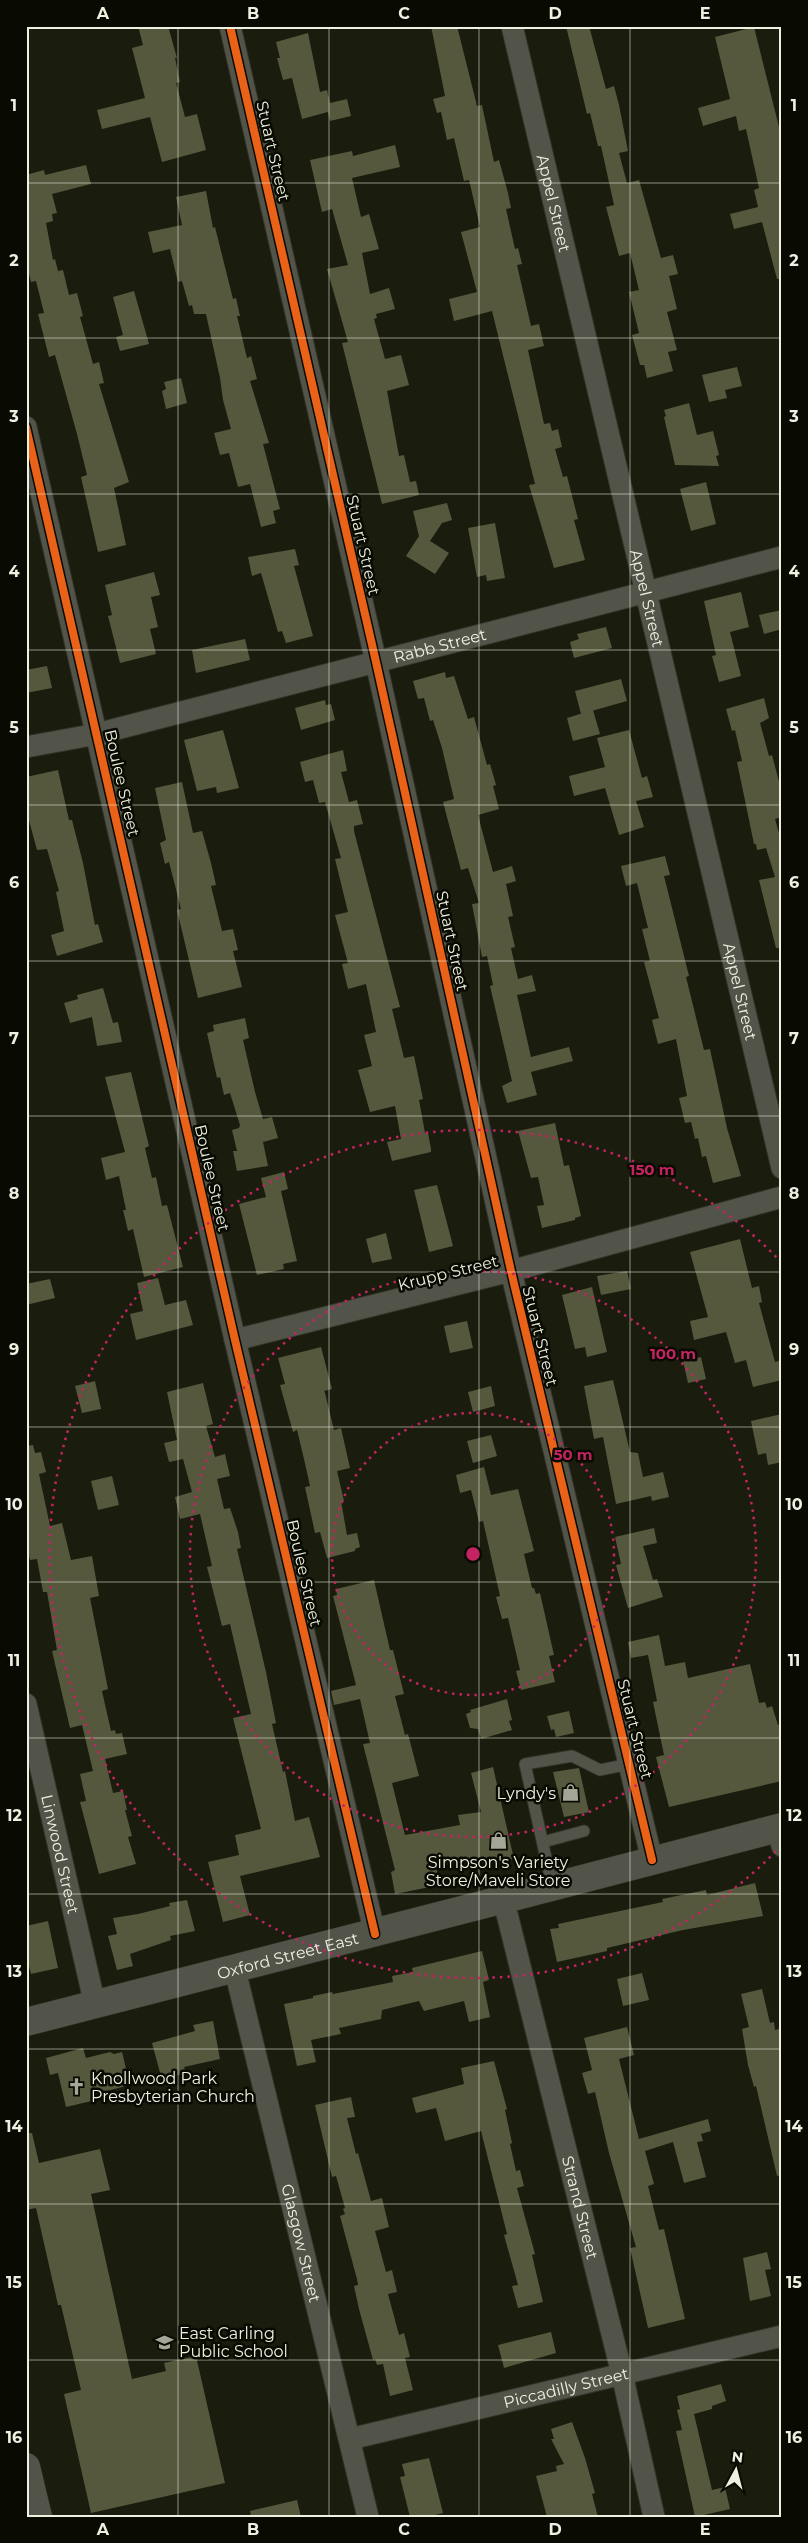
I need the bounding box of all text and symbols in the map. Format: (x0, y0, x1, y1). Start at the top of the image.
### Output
text: A (96, 4, 110, 23)
text: B (247, 4, 259, 23)
text: C (398, 4, 410, 23)
text: D (548, 4, 562, 23)
text: E (700, 4, 710, 23)
text: 1 (11, 96, 17, 115)
text: 1 (791, 96, 797, 115)
street label: Stuart Street (252, 99, 294, 203)
street label: Appel Street (533, 152, 575, 254)
text: 2 (9, 251, 19, 270)
text: 2 (789, 251, 799, 270)
text: 3 (8, 407, 19, 426)
text: 3 (788, 407, 799, 426)
street label: Stuart Street (342, 493, 384, 597)
street label: Appel Street (627, 547, 668, 649)
text: 4 (8, 562, 20, 581)
text: 4 (788, 562, 800, 581)
street label: Rabb Street (391, 624, 489, 667)
text: 5 (9, 718, 19, 737)
text: 5 (789, 718, 799, 737)
street label: Boulee Street (100, 728, 144, 839)
text: 6 (9, 873, 19, 892)
text: 6 (789, 873, 799, 892)
street label: Stuart Street (432, 889, 472, 993)
street label: Appel Street (720, 941, 761, 1043)
text: 7 (9, 1029, 19, 1048)
text: 7 (789, 1029, 799, 1048)
street label: Boulee Street (190, 1123, 234, 1234)
text: 150 m (630, 1160, 674, 1179)
text: 8 (9, 1184, 19, 1203)
text: 8 (789, 1184, 799, 1203)
street label: Krupp Street (396, 1251, 501, 1295)
street label: Stuart Street (518, 1284, 562, 1388)
text: 9 (9, 1340, 19, 1359)
text: 9 (789, 1340, 799, 1359)
text: 100 m (650, 1344, 696, 1363)
text: 50 m (553, 1445, 593, 1464)
text: 10 (5, 1495, 23, 1514)
text: 10 (785, 1495, 803, 1514)
street label: Boulee Street (282, 1518, 326, 1629)
centre of rings (464, 1545, 482, 1563)
text: 11 (8, 1651, 20, 1670)
text: 11 (788, 1651, 800, 1670)
street label: Stuart Street (613, 1677, 657, 1781)
shop icon: Lyndy's (560, 1783, 580, 1803)
place label: Lyndy's (497, 1784, 556, 1803)
street label: Linwood Street (38, 1793, 83, 1916)
text: 12 (6, 1806, 22, 1825)
text: 12 (786, 1806, 802, 1825)
shop icon: Simpson's Variety Store/Maveli Store (488, 1830, 508, 1850)
place label: Simpson's Variety Store/Maveli Store (426, 1853, 570, 1890)
street label: Oxford Street East (215, 1928, 361, 1983)
text: 13 (6, 1962, 22, 1981)
text: 13 (786, 1962, 802, 1981)
place label: Knollwood Park Presbyterian Church (91, 2069, 255, 2106)
church icon: Knollwood Park Presbyterian Church (67, 2077, 87, 2097)
text: 14 (5, 2117, 23, 2136)
text: 14 (785, 2117, 803, 2136)
street label: Strand Street (558, 2154, 603, 2262)
street label: Glasgow Street (278, 2182, 325, 2305)
text: 15 (6, 2273, 22, 2292)
text: 15 (786, 2273, 802, 2292)
place label: East Carling Public School (179, 2324, 288, 2361)
school or university icon: East Carling Public School (155, 2332, 175, 2352)
street label: Piccadilly Street (501, 2363, 631, 2412)
text: 16 (6, 2428, 22, 2447)
text: 16 (786, 2428, 802, 2447)
north arrow (710, 2446, 760, 2496)
text: N (731, 2447, 744, 2467)
text: A (96, 2520, 110, 2539)
text: B (247, 2520, 259, 2539)
text: C (398, 2520, 410, 2539)
text: D (548, 2520, 562, 2539)
text: E (700, 2520, 710, 2539)

